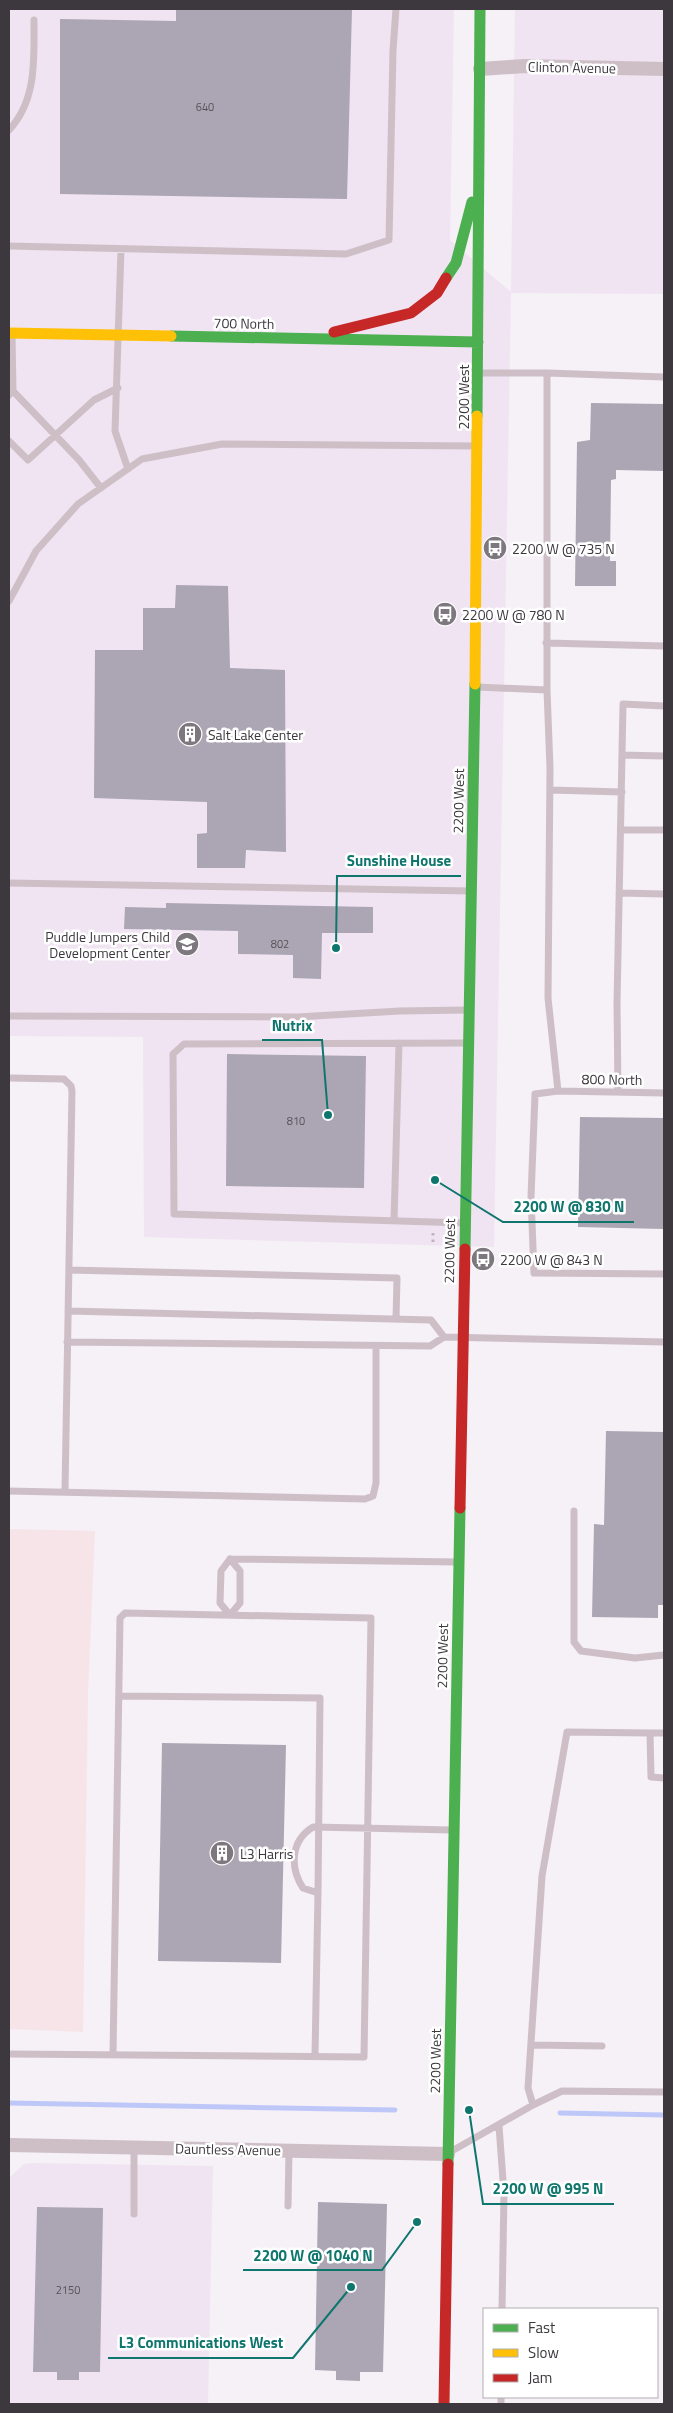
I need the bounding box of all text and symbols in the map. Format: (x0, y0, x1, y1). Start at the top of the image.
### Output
street label: Clinton Avenue (528, 56, 616, 78)
house number: 640 (196, 99, 214, 115)
street label: 700 North (213, 312, 275, 334)
street label: 2200 West (453, 364, 474, 430)
bus stop icon: 2200 W @ 735 N (482, 535, 508, 561)
place label: 2200 W @ 735 N (512, 538, 615, 559)
bus stop icon: 2200 W @ 780 N (432, 601, 458, 627)
place label: 2200 W @ 780 N (462, 604, 565, 625)
building icon: Salt Lake Center (177, 721, 203, 747)
place label: Salt Lake Center (208, 724, 303, 745)
street label: 2200 West (447, 768, 469, 834)
callout: Sunshine House (337, 846, 461, 876)
text: Sunshine House (347, 849, 452, 872)
place label: Puddle Jumpers Child Development Center (45, 926, 170, 963)
school or university icon: Puddle Jumpers Child Development Center (174, 931, 200, 957)
house number: 802 (271, 936, 289, 952)
callout: Nutrix (262, 1010, 322, 1040)
text: Nutrix (272, 1014, 312, 1037)
street label: 800 North (581, 1068, 643, 1090)
house number: 810 (287, 1113, 305, 1129)
callout: 2200 W @ 830 N (503, 1192, 634, 1222)
text: 2200 W @ 830 N (514, 1195, 624, 1218)
street label: 2200 West (438, 1218, 460, 1284)
bus stop icon: 2200 W @ 843 N (470, 1246, 496, 1272)
place label: 2200 W @ 843 N (500, 1249, 603, 1270)
street label: 2200 West (431, 1623, 453, 1689)
building icon: L3 Harris (209, 1840, 235, 1866)
place label: L3 Harris (240, 1843, 293, 1864)
street label: 2200 West (424, 2028, 446, 2094)
street label: Dauntless Avenue (175, 2138, 281, 2160)
callout: 2200 W @ 995 N (483, 2174, 614, 2204)
text: 2200 W @ 995 N (493, 2177, 603, 2200)
callout: 2200 W @ 1040 N (243, 2240, 382, 2270)
text: 2200 W @ 1040 N (253, 2244, 373, 2267)
house number: 2150 (56, 2282, 80, 2298)
legend (483, 2308, 658, 2398)
text: Fast (528, 2316, 556, 2339)
callout: L3 Communications West (108, 2328, 293, 2358)
text: L3 Communications West (119, 2331, 284, 2354)
text: Slow (528, 2341, 559, 2364)
text: Jam (528, 2366, 552, 2389)

